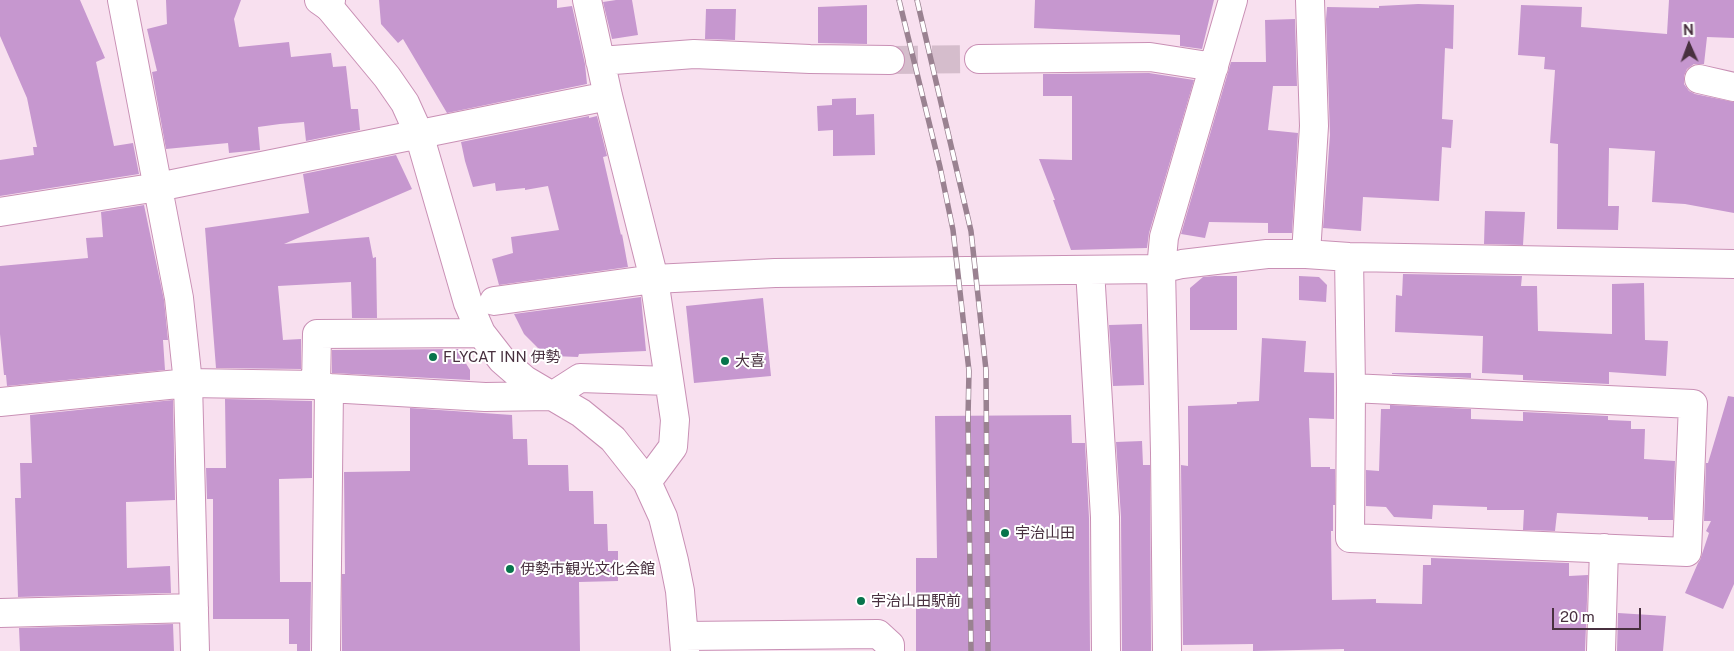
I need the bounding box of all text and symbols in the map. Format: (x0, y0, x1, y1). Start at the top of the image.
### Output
north arrow (1664, 20, 1714, 70)
text: N (1683, 22, 1694, 38)
place label: FLYCAT INN 伊勢 (443, 348, 560, 366)
marker: FLYCAT INN 伊勢 (427, 351, 439, 363)
place label: 大喜 (735, 352, 765, 370)
marker: 大喜 (719, 355, 731, 367)
place label: 宇治山田 (1015, 524, 1075, 542)
marker: 宇治山田 (999, 527, 1011, 539)
place label: 伊勢市観光文化会館 (520, 560, 655, 578)
marker: 伊勢市観光文化会館 (504, 563, 516, 575)
place label: 宇治山田駅前 (871, 592, 961, 610)
marker: 宇治山田駅前 (855, 595, 867, 607)
scale bar (1554, 598, 1643, 630)
text: 20 m (1560, 608, 1595, 625)

